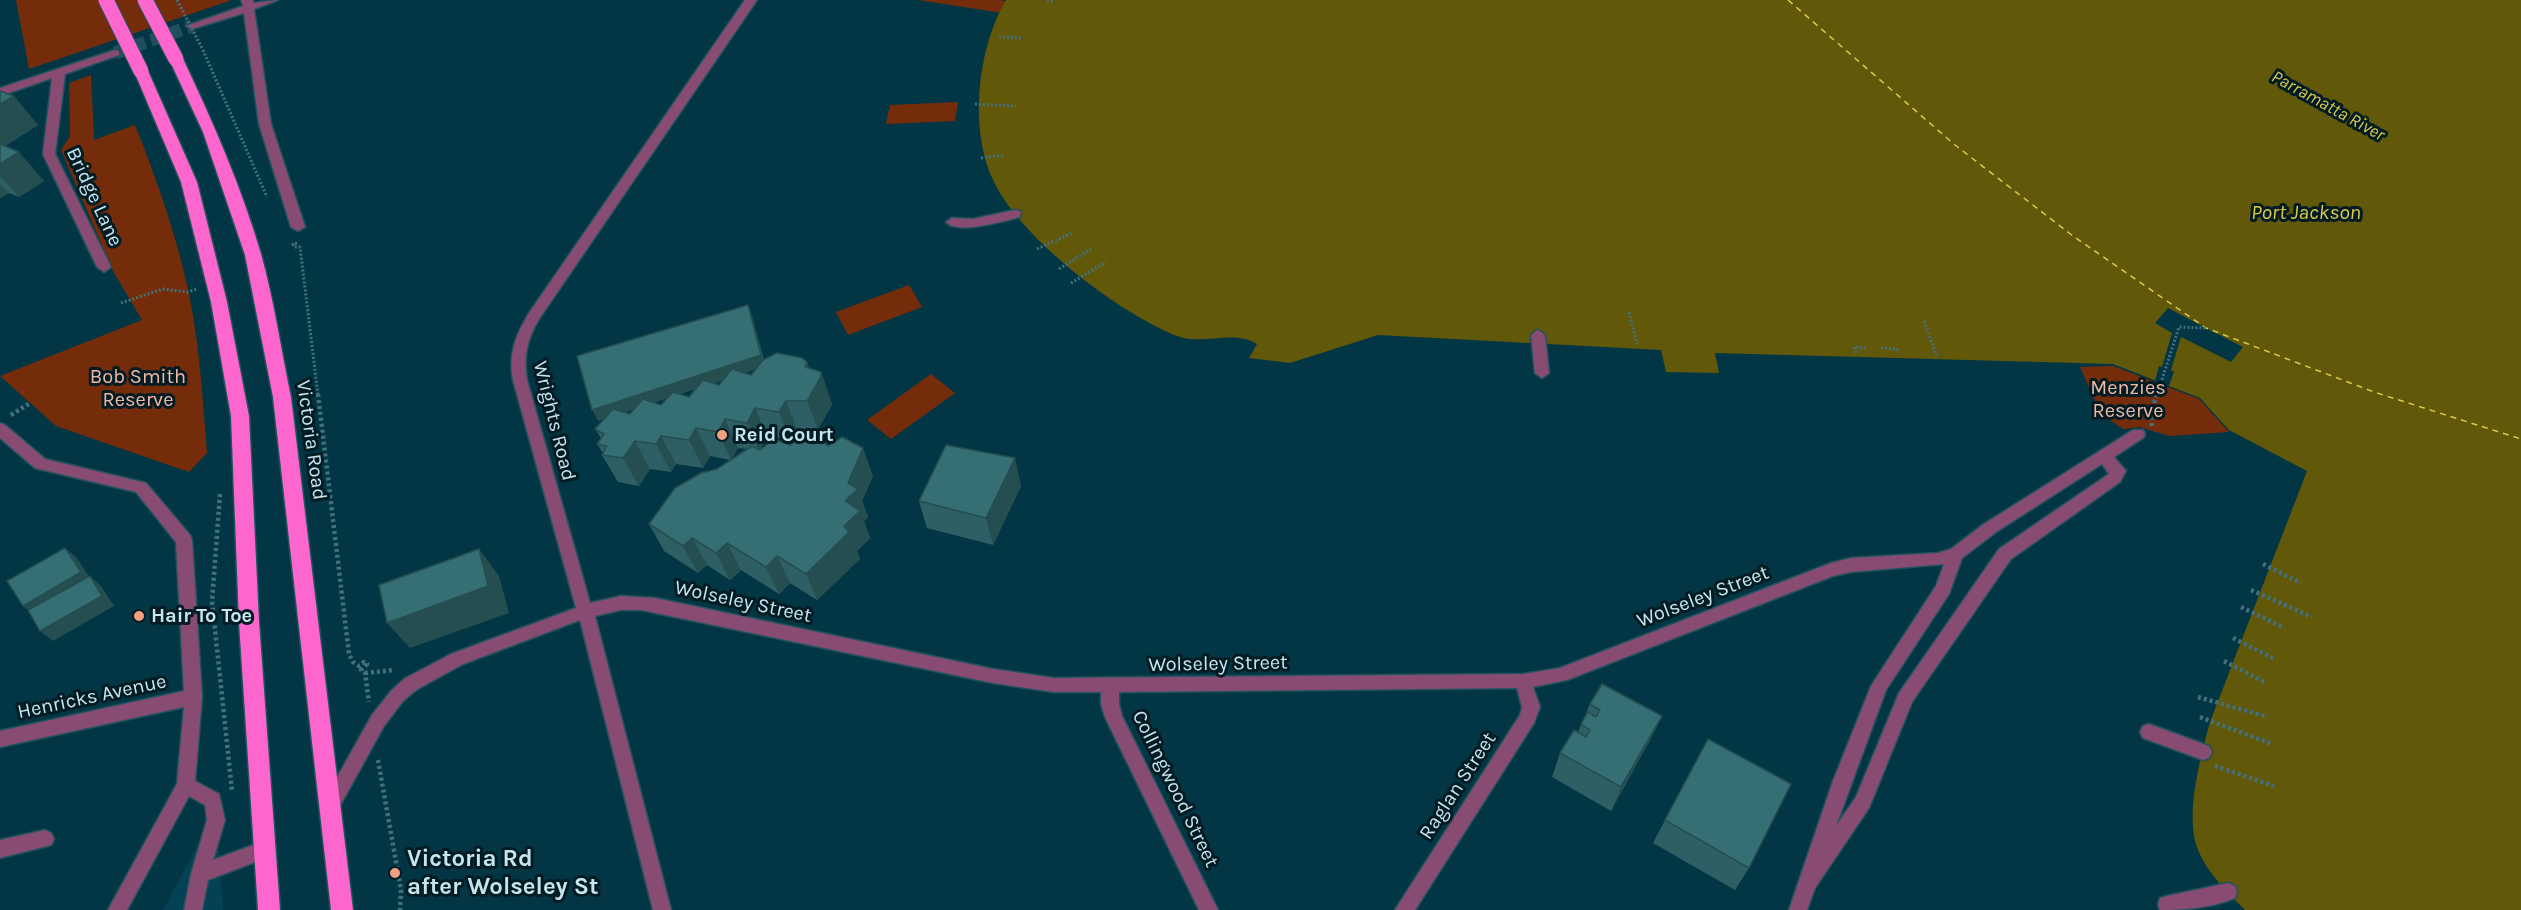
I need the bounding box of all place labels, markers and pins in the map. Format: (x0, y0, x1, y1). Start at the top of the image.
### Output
place label: Reid Court (734, 423, 834, 447)
marker: Reid Court (715, 428, 729, 442)
place label: Hair To Toe (151, 604, 252, 628)
marker: Hair To Toe (132, 609, 146, 623)
place label: Victoria Rd after Wolseley St (407, 845, 599, 901)
marker: Victoria Rd after Wolseley St (388, 866, 402, 880)

